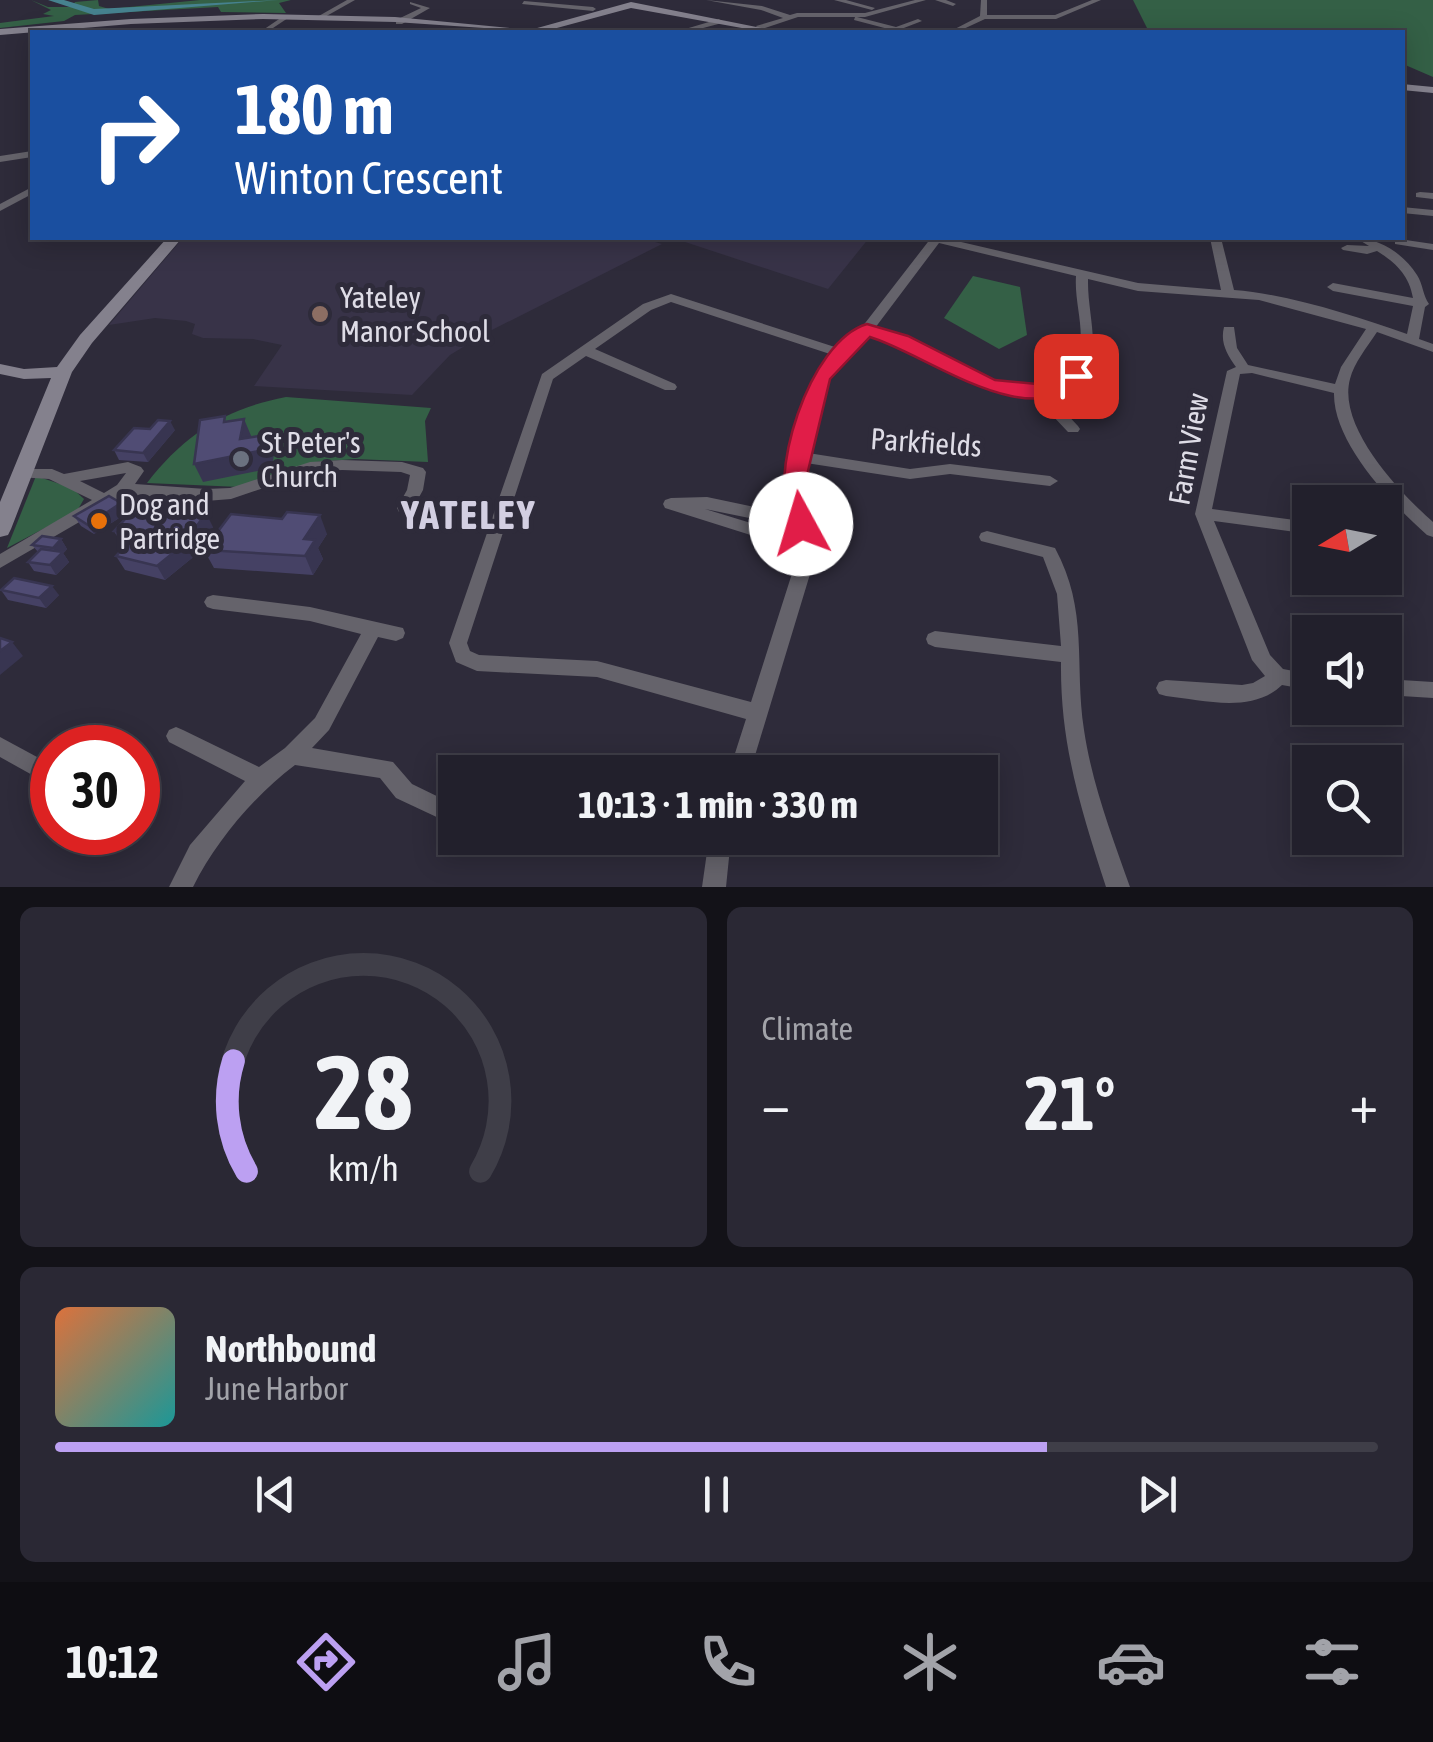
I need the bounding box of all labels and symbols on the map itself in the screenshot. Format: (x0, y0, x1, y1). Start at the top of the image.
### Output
place label: Yateley Manor School (340, 280, 490, 348)
marker: Yateley Manor School (309, 303, 331, 325)
pin (1034, 334, 1119, 419)
street label: Farm View (1161, 390, 1215, 508)
street label: Parkfields (869, 421, 983, 463)
place label: St Peter's Church (261, 425, 361, 493)
marker: St Peter's Church (230, 448, 252, 470)
position arrow (749, 472, 853, 576)
north arrow (1292, 485, 1402, 595)
place label: Dog and Partridge (119, 487, 220, 555)
district label: YATELEY (400, 492, 537, 537)
marker: Dog and Partridge (88, 510, 110, 532)
speed limit sign: 30 (30, 725, 160, 855)

